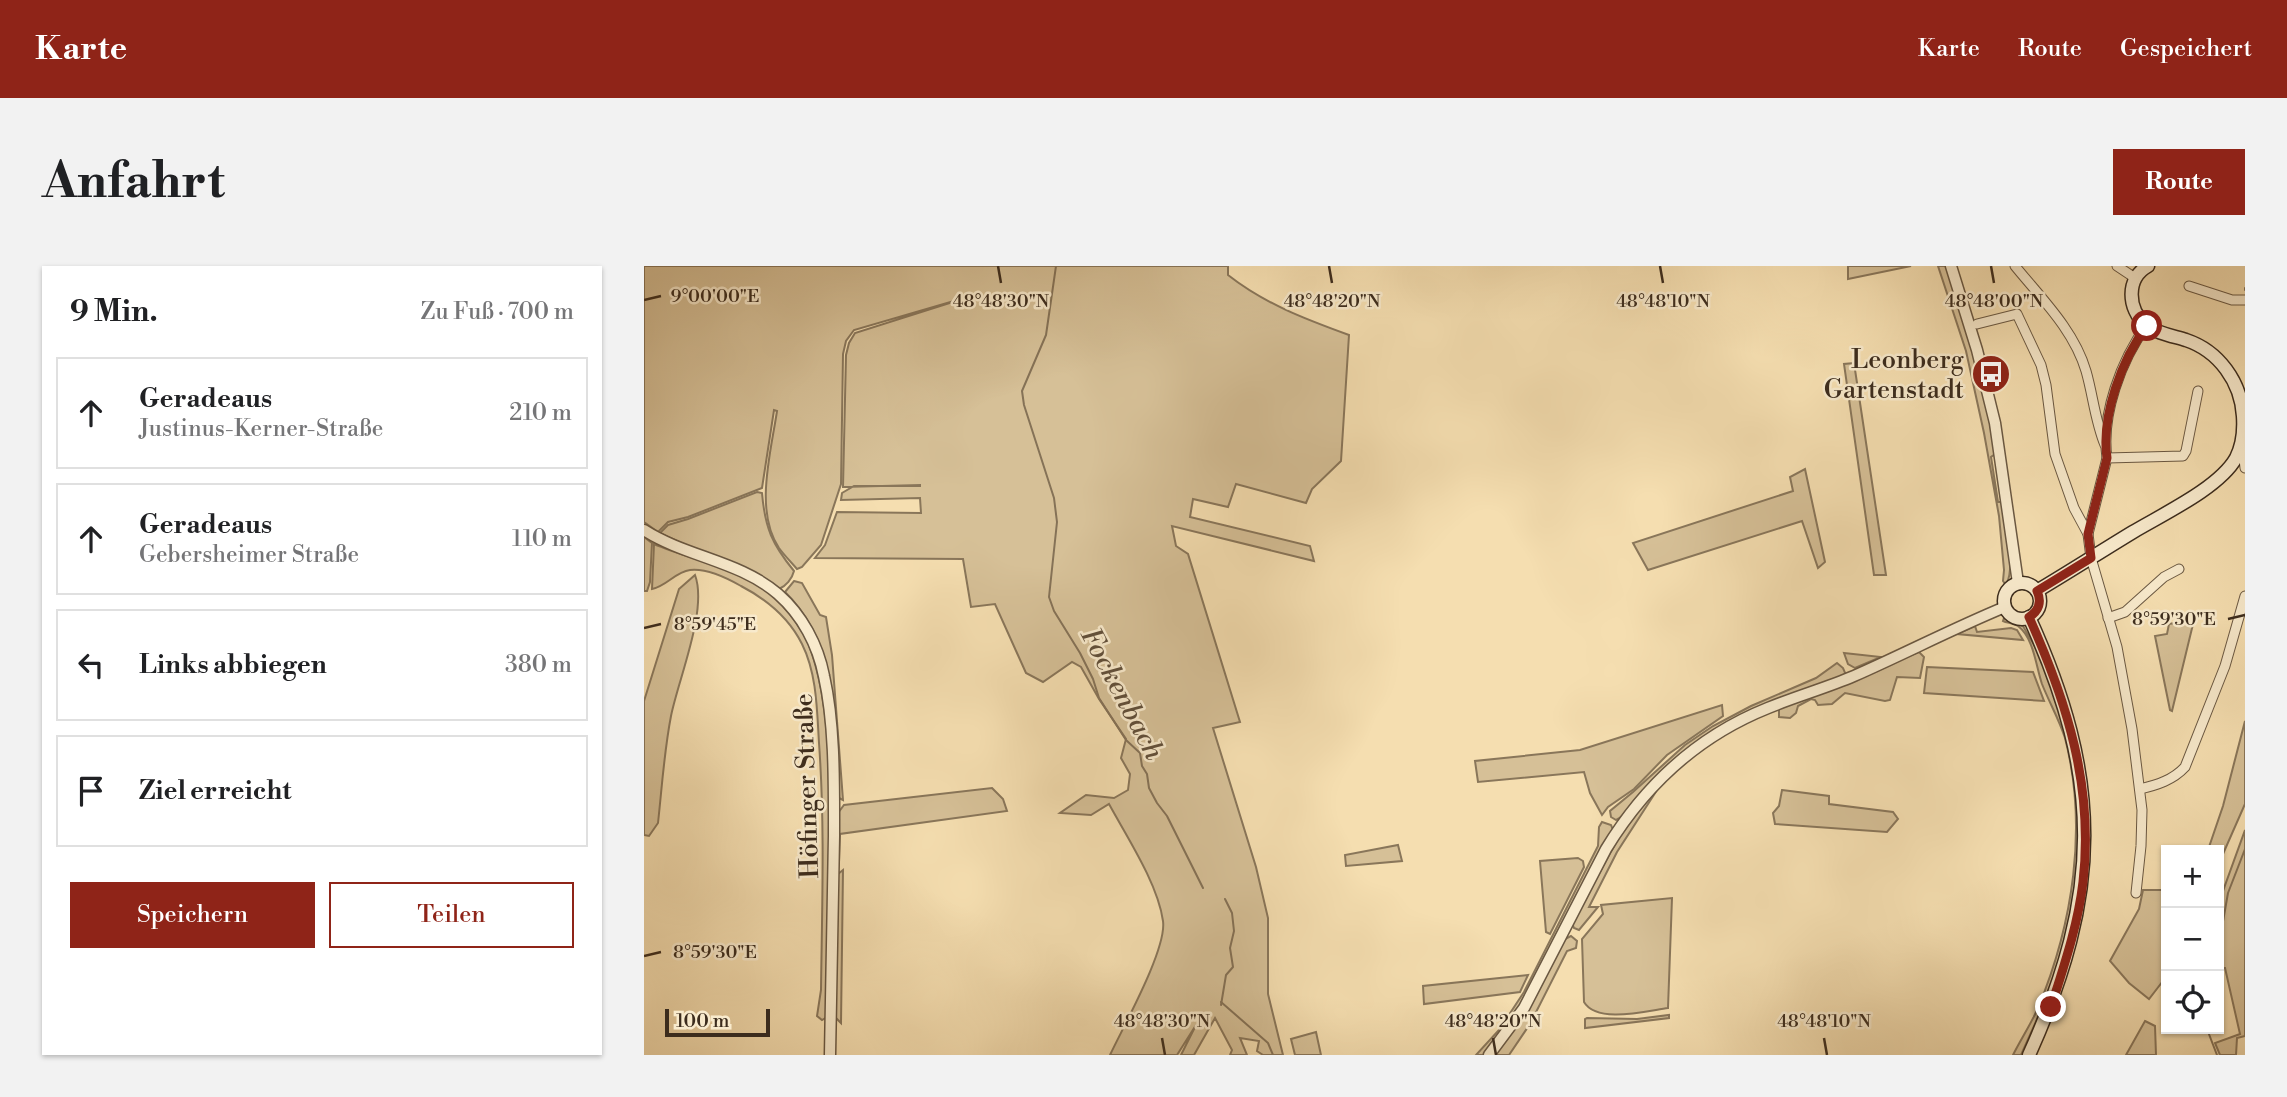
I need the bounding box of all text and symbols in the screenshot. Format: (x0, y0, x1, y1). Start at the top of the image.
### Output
text: Karte (35, 29, 127, 70)
text: Karte (1918, 34, 1980, 64)
text: Route (2018, 34, 2082, 64)
text: Gespeichert (2120, 34, 2252, 64)
button: Route (2113, 149, 2245, 215)
text: Anfahrt (42, 152, 225, 213)
text: 9°00'00"E (671, 285, 759, 308)
text: 48°48'30"N (953, 290, 1050, 313)
text: 48°48'20"N (1284, 290, 1381, 313)
text: 48°48'10"N (1616, 290, 1710, 313)
text: 48°48'00"N (1945, 290, 2044, 313)
text: 9 Min. (70, 293, 158, 331)
text: Zu Fuß · 700 m (420, 298, 574, 326)
route start (2131, 310, 2162, 341)
place label: Leonberg Gartenstadt (1824, 344, 1965, 406)
bus stop icon: Leonberg Gartenstadt (1970, 353, 2012, 395)
text: Geradeaus (139, 383, 272, 415)
icon: ahead (72, 394, 110, 432)
text: 210 m (509, 399, 572, 427)
text: Justinus-Kerner-Straße (139, 415, 383, 443)
text: Geradeaus (139, 509, 272, 541)
icon: ahead (72, 520, 110, 558)
text: 110 m (512, 525, 572, 553)
text: Gebersheimer Straße (139, 541, 359, 569)
text: 8°59'30"E (2132, 608, 2216, 631)
text: 8°59'45"E (674, 613, 756, 636)
water label: Fockenbach (1072, 621, 1171, 766)
icon: left (72, 646, 110, 684)
text: Links abbiegen (139, 649, 327, 681)
text: 380 m (505, 651, 572, 679)
street label: Höfinger Straße (788, 693, 826, 879)
icon: arrive (72, 772, 110, 810)
text: Ziel erreicht (139, 775, 291, 807)
map controls (2161, 845, 2224, 1034)
button: + (2161, 845, 2224, 908)
button: Speichern (70, 882, 315, 948)
button: Teilen (329, 882, 574, 948)
button: − (2161, 908, 2224, 971)
text: 8°59'30"E (673, 941, 757, 964)
button: locate (2161, 971, 2224, 1034)
route end (2035, 991, 2066, 1022)
scale bar (665, 1006, 770, 1038)
text: 100 m (676, 1009, 729, 1033)
text: 48°48'30"N (1114, 1010, 1211, 1033)
text: 48°48'20"N (1445, 1010, 1542, 1033)
text: 48°48'10"N (1777, 1010, 1871, 1033)

